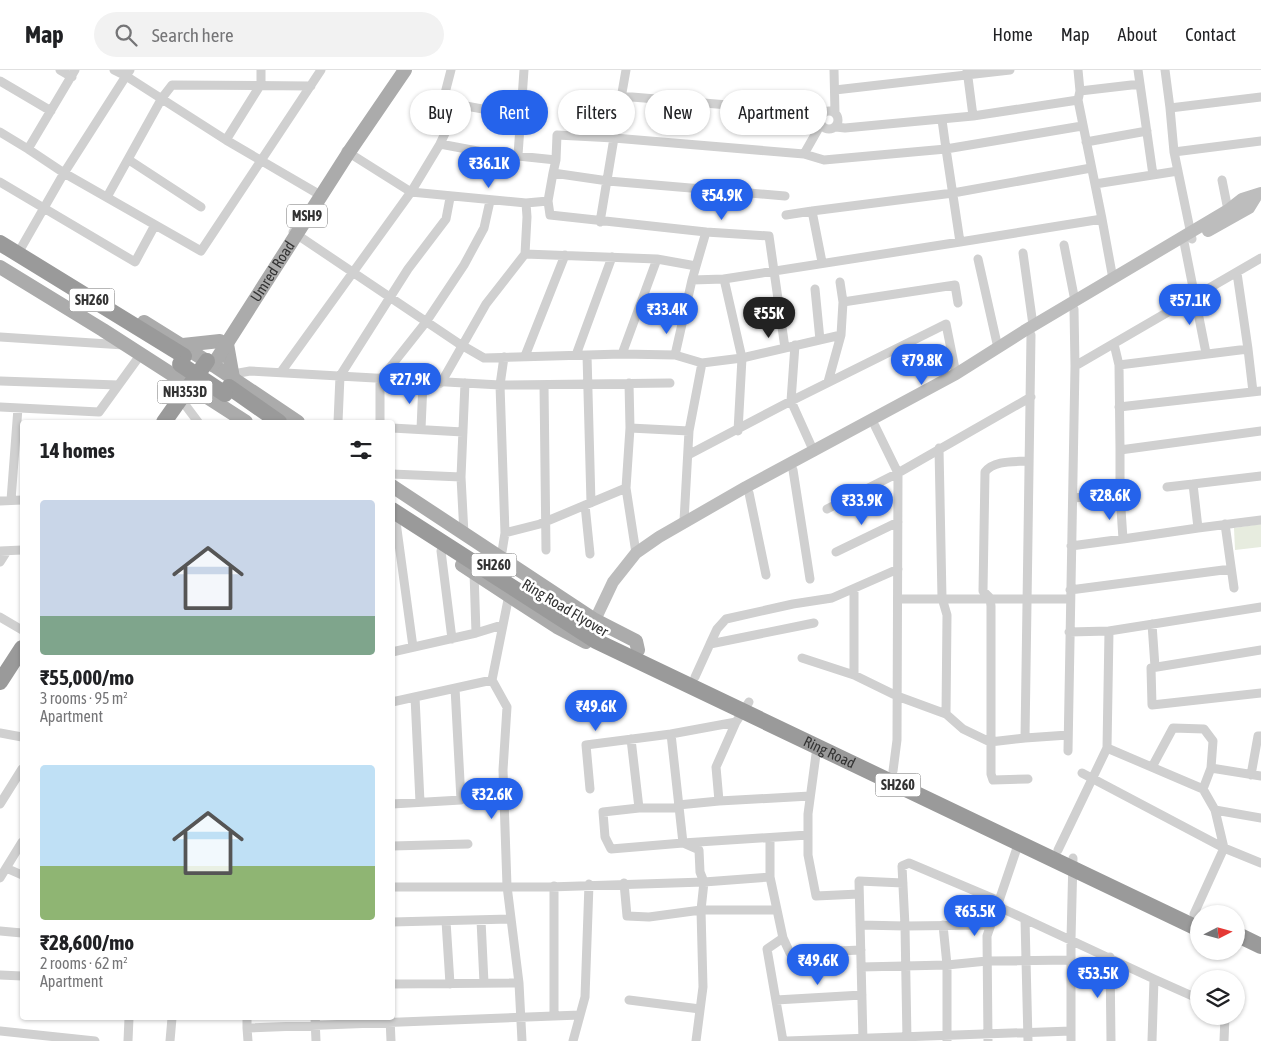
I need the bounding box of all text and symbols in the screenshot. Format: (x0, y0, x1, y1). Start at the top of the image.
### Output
search box (94, 12, 444, 57)
text: Map (25, 21, 64, 48)
icon: search (112, 21, 140, 49)
text: Search here (152, 24, 234, 46)
text: Home (993, 24, 1033, 45)
text: Map (1061, 24, 1090, 45)
text: About (1118, 24, 1157, 45)
text: Contact (1185, 24, 1236, 45)
chip: Buy (410, 90, 471, 135)
chip: Rent (481, 90, 548, 135)
chip: Filters (558, 90, 635, 135)
chip: New (645, 90, 710, 135)
chip: Apartment (720, 90, 827, 135)
pin: ₹36.1K (448, 146, 530, 189)
text: ₹36.1K (469, 154, 509, 172)
pin: ₹54.9K (681, 178, 763, 221)
text: ₹54.9K (702, 186, 742, 204)
road number: MSH9 (287, 204, 327, 228)
street label: Umred Road (247, 238, 298, 305)
pin: ₹57.1K (1149, 284, 1231, 326)
road number: SH260 (70, 288, 114, 312)
text: ₹57.1K (1170, 291, 1210, 309)
pin: ₹33.4K (626, 292, 708, 335)
pin: ₹55K (739, 296, 799, 339)
text: ₹33.4K (647, 300, 687, 318)
text: ₹55K (754, 304, 784, 322)
pin: ₹79.8K (881, 344, 963, 386)
text: ₹79.8K (902, 351, 942, 369)
pin: ₹27.9K (369, 362, 451, 405)
text: ₹27.9K (390, 370, 430, 388)
road number: NH353D (158, 381, 212, 404)
icon: filters (347, 436, 375, 464)
text: 14 homes (40, 438, 115, 462)
pin: ₹28.6K (1069, 478, 1151, 521)
pin: ₹33.9K (821, 484, 903, 526)
text: ₹28.6K (1090, 486, 1130, 504)
text: ₹33.9K (842, 491, 882, 509)
icon: home (163, 533, 253, 623)
road number: SH260 (472, 554, 516, 576)
street label: Ring Road Flyover (519, 575, 612, 640)
text: ₹55,000/mo (40, 665, 134, 689)
text: 3 rooms · 95 m² (40, 689, 128, 707)
pin: ₹49.6K (555, 690, 637, 732)
text: ₹49.6K (576, 697, 616, 715)
text: Apartment (40, 707, 103, 725)
street label: Ring Road (801, 732, 858, 772)
road number: SH260 (876, 774, 920, 796)
pin: ₹32.6K (451, 778, 533, 820)
text: ₹32.6K (472, 785, 512, 803)
icon: home (163, 798, 253, 888)
pin: ₹65.5K (934, 894, 1016, 937)
text: ₹65.5K (955, 902, 995, 920)
north arrow (1190, 905, 1245, 960)
map controls (1190, 905, 1245, 1025)
text: ₹28,600/mo (40, 930, 134, 954)
pin: ₹49.6K (777, 944, 859, 986)
text: ₹49.6K (798, 951, 838, 969)
text: 2 rooms · 62 m² (40, 954, 128, 972)
pin: ₹53.5K (1057, 956, 1139, 999)
text: ₹53.5K (1078, 964, 1118, 982)
button: layers (1190, 970, 1245, 1025)
text: Apartment (40, 972, 103, 990)

